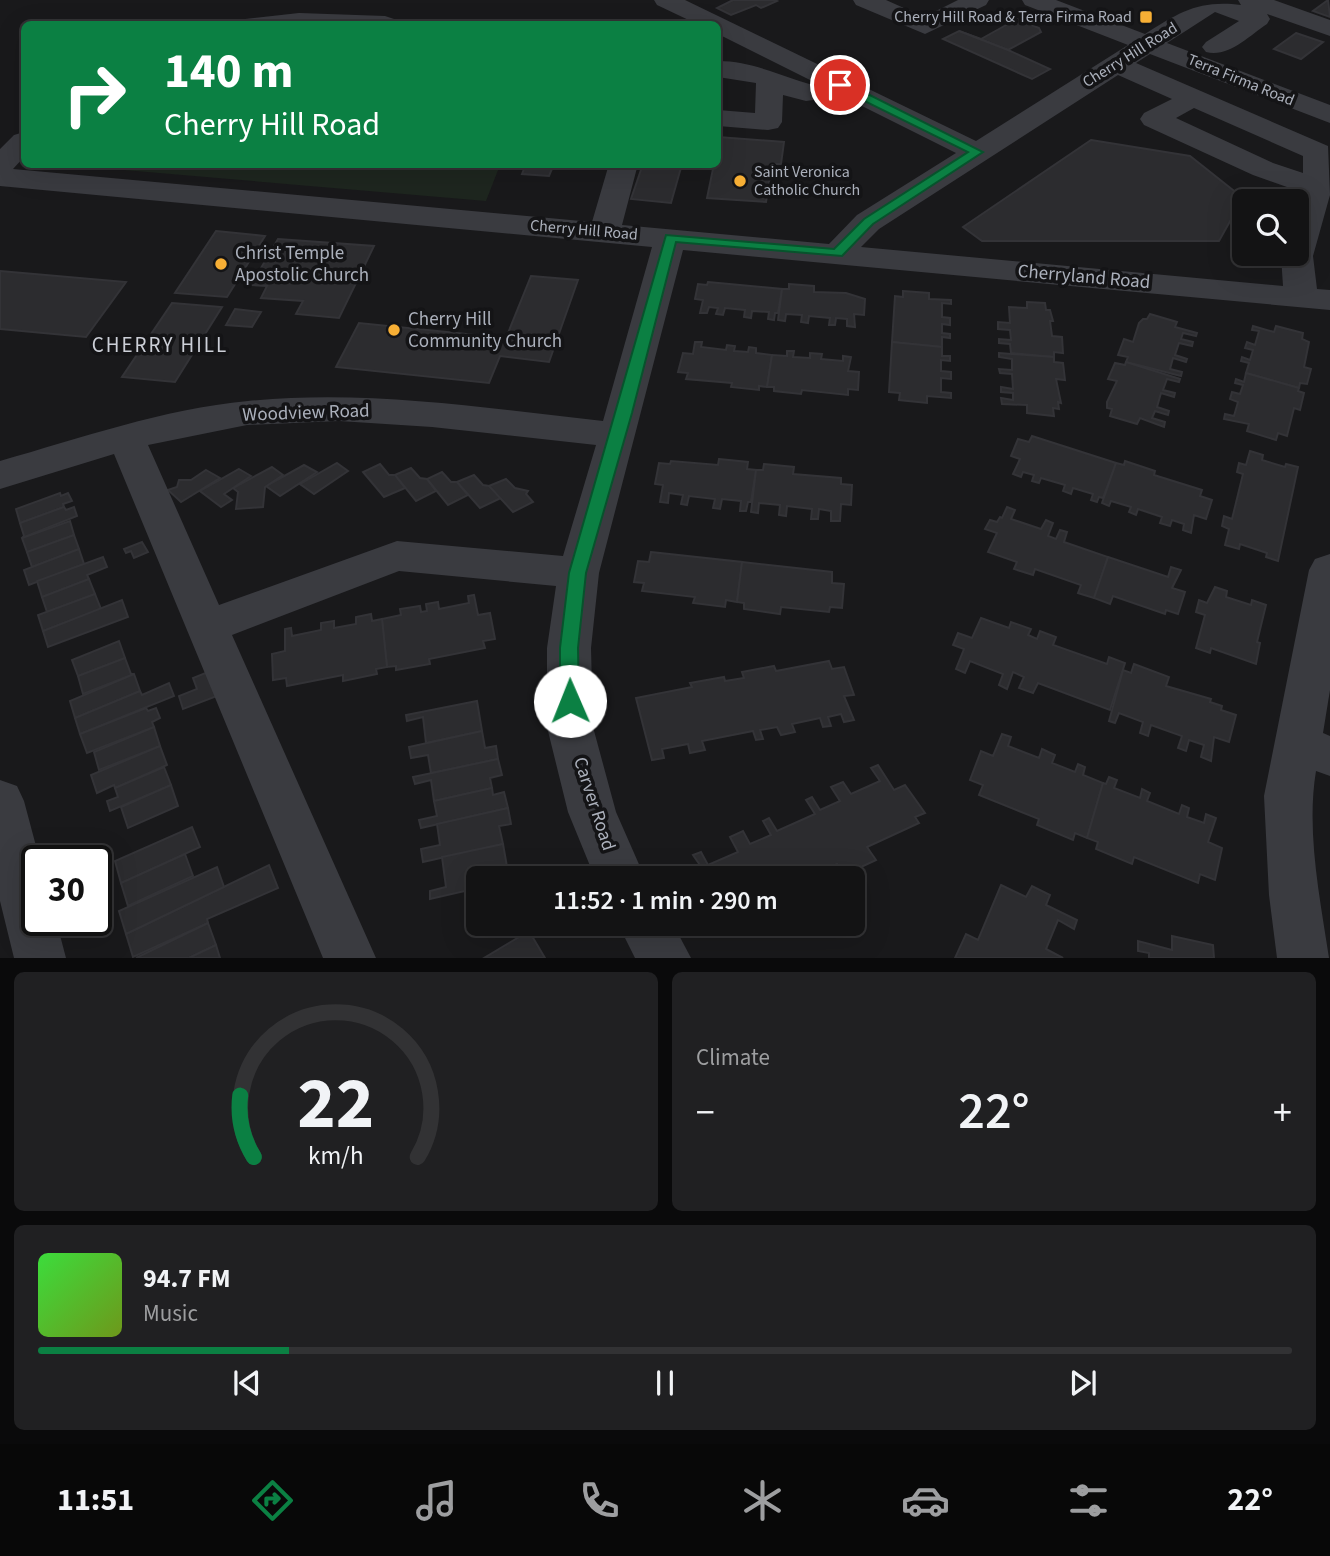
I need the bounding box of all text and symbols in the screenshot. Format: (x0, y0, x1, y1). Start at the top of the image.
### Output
place label: Cherry Hill Road & Terra Firma Road (894, 6, 1132, 28)
marker: Cherry Hill Road & Terra Firma Road (1138, 9, 1154, 25)
street label: Cherry Hill Road (1078, 17, 1182, 93)
text: 140 m (164, 37, 293, 107)
icon: right (49, 49, 140, 140)
street label: Terra Firma Road (1184, 49, 1298, 111)
pin (810, 55, 870, 115)
icon: arrive (821, 66, 859, 104)
text: Cherry Hill Road (164, 102, 380, 148)
place label: Saint Veronica Catholic Church (754, 161, 860, 201)
marker: Saint Veronica Catholic Church (732, 173, 748, 189)
map controls (1232, 189, 1309, 266)
button: search (1232, 189, 1309, 266)
street label: Cherry Hill Road (529, 214, 639, 246)
place label: Christ Temple Apostolic Church (235, 240, 369, 289)
marker: Christ Temple Apostolic Church (213, 256, 229, 272)
street label: Cherryland Road (1017, 258, 1151, 296)
place label: Cherry Hill Community Church (408, 306, 562, 355)
marker: Cherry Hill Community Church (386, 322, 402, 338)
district label: CHERRY HILL (92, 330, 228, 360)
street label: Woodview Road (242, 397, 370, 429)
position arrow (533, 664, 607, 738)
street label: Carver Road (566, 754, 622, 854)
speed limit sign: 30 (21, 845, 112, 936)
text: 11:52 · 1 min · 290 m (553, 882, 778, 919)
text: Climate (696, 1041, 770, 1074)
text: 22 (298, 1053, 374, 1157)
text: 22° (958, 1075, 1030, 1149)
text: − (696, 1086, 715, 1140)
text: + (1273, 1086, 1292, 1140)
text: km/h (308, 1138, 364, 1174)
text: 94.7 FM (143, 1260, 231, 1297)
text: Music (143, 1297, 198, 1330)
icon: previous (228, 1364, 266, 1402)
icon: pause (646, 1364, 684, 1402)
icon: next (1064, 1364, 1102, 1402)
icon: directions (248, 1476, 297, 1525)
icon: music (412, 1476, 461, 1525)
icon: phone (575, 1476, 624, 1525)
icon: climate (738, 1476, 787, 1525)
icon: car (901, 1476, 950, 1525)
icon: filters (1064, 1476, 1113, 1525)
text: 11:51 (57, 1477, 134, 1523)
text: 22° (1227, 1477, 1273, 1523)

